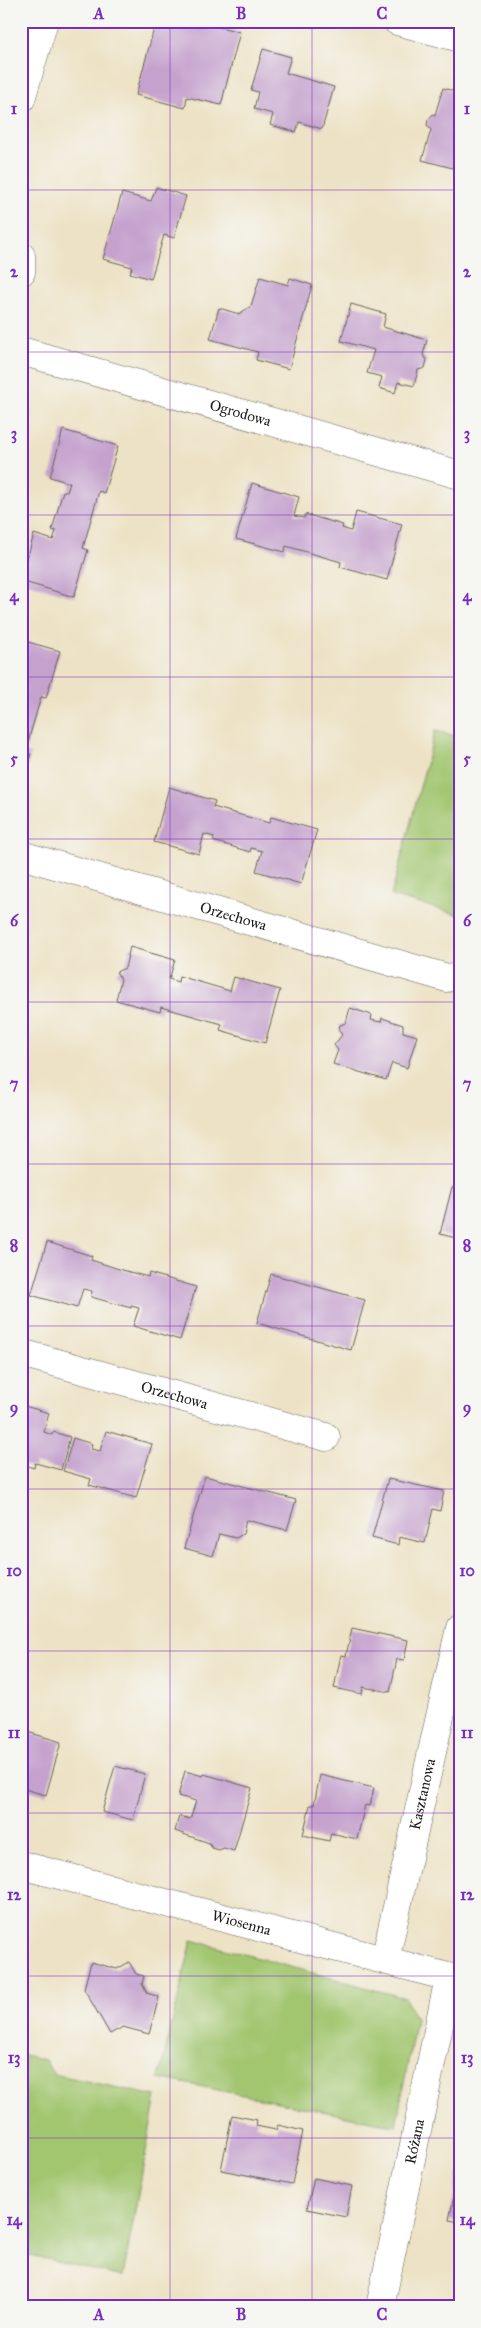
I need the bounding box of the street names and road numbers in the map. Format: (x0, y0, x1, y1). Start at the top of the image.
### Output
street label: Ogrodowa (208, 396, 274, 430)
street label: Orzechowa (198, 898, 269, 935)
street label: Orzechowa (139, 1377, 210, 1413)
street label: Kasztanowa (406, 1756, 439, 1832)
street label: Wiosenna (210, 1906, 274, 1939)
street label: Różana (401, 2117, 428, 2166)

